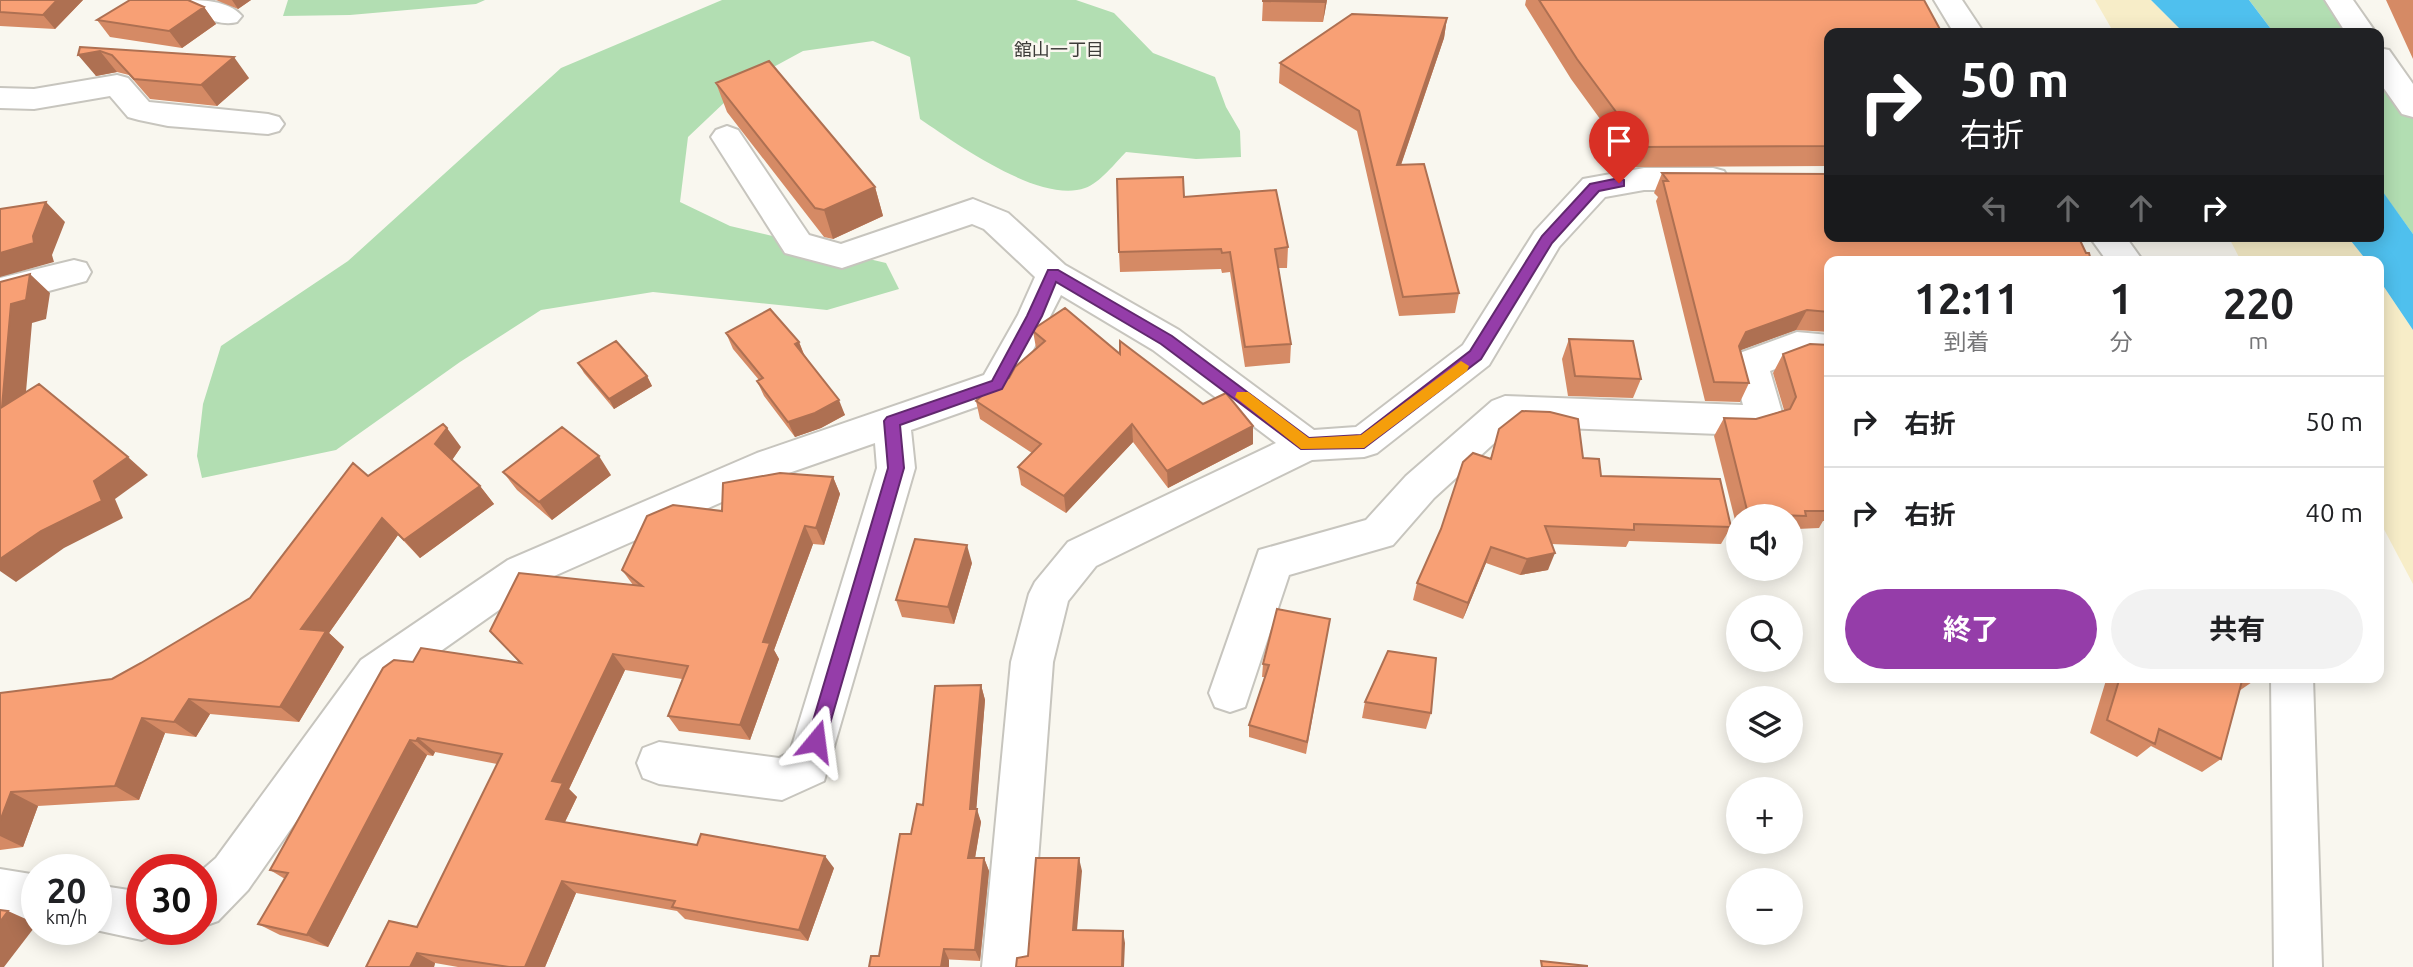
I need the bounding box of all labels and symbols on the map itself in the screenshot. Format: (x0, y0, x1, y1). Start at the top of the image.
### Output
district label: 舘山一丁目 (1014, 39, 1104, 59)
pin (1589, 111, 1649, 183)
position arrow (779, 704, 853, 778)
speed limit sign: 30 (126, 854, 217, 945)

